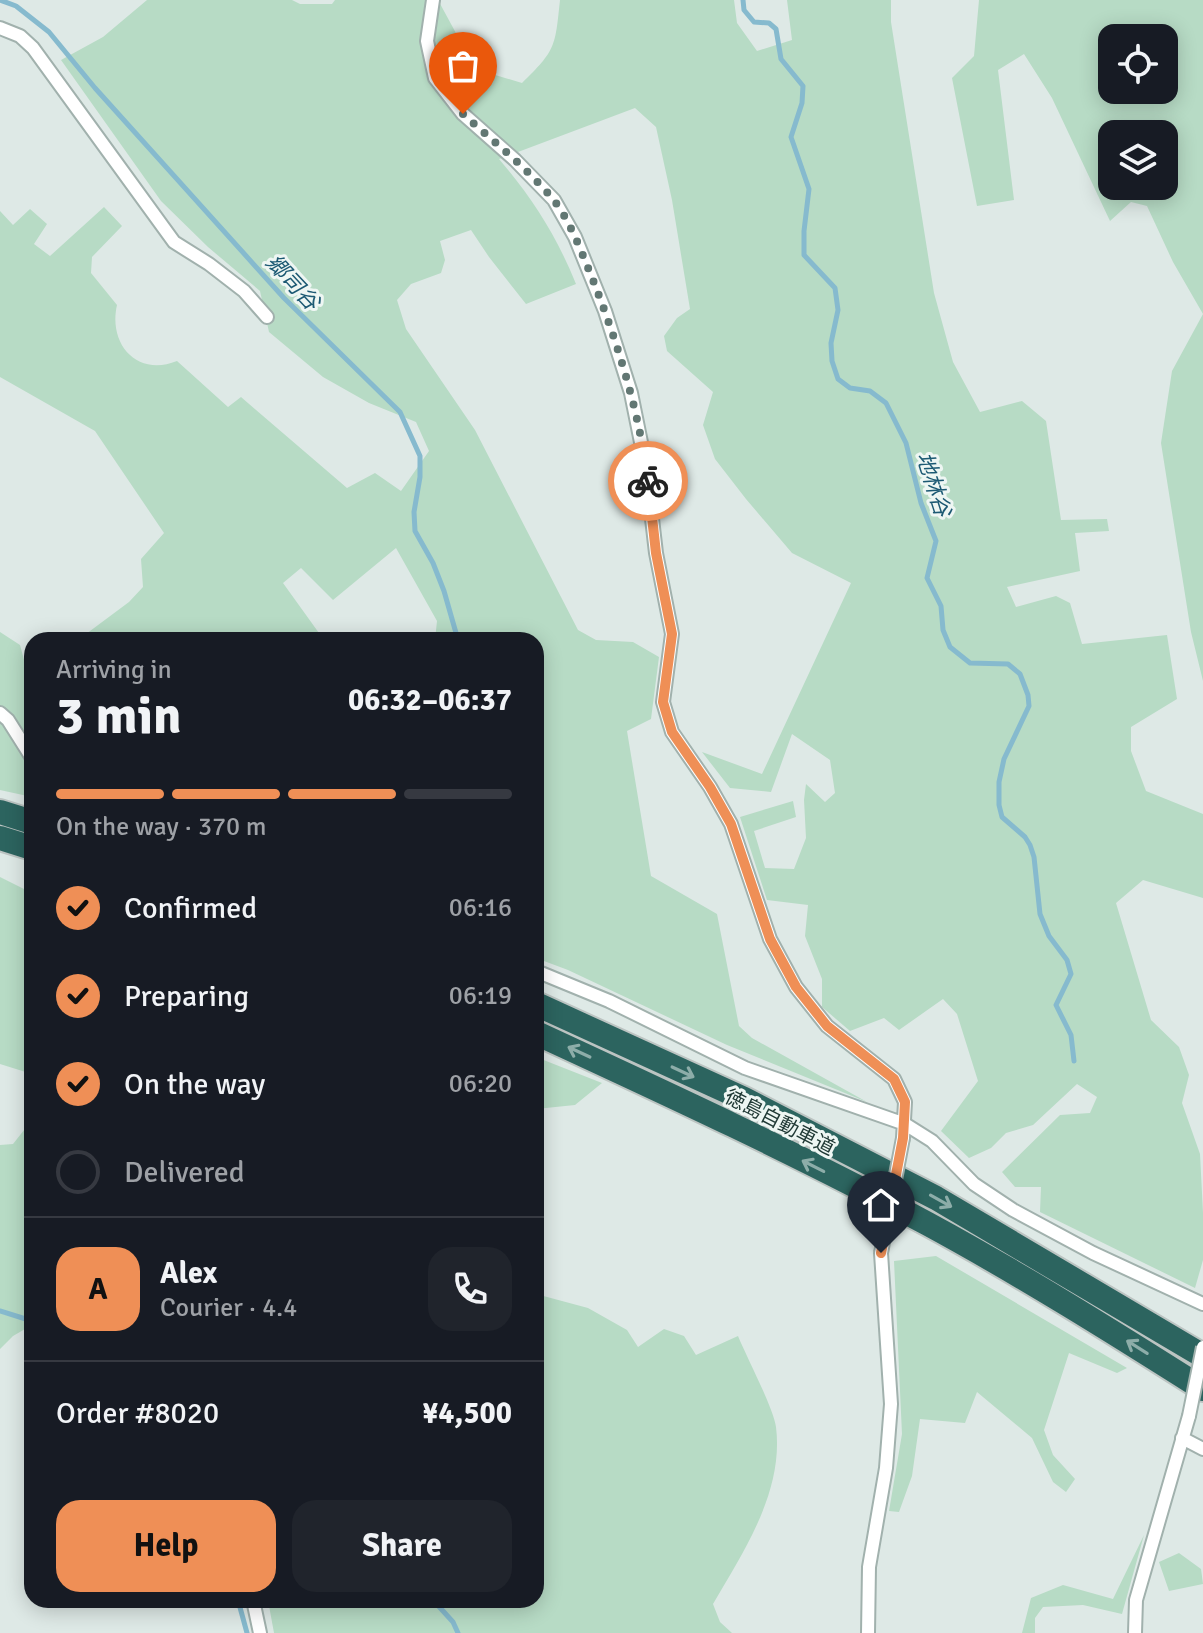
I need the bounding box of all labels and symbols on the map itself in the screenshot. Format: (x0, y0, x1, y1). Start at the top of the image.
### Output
pin (429, 32, 497, 114)
water label: 郷司谷 (260, 249, 326, 317)
courier (608, 441, 688, 521)
water label: 地林谷 (910, 449, 957, 522)
one-way arrow (567, 1044, 591, 1059)
one-way arrow (671, 1065, 695, 1080)
street label: 徳島自動車道 (721, 1084, 839, 1161)
one-way arrow (801, 1157, 825, 1173)
pin (847, 1171, 915, 1253)
one-way arrow (928, 1194, 952, 1209)
one-way arrow (1126, 1339, 1149, 1355)

